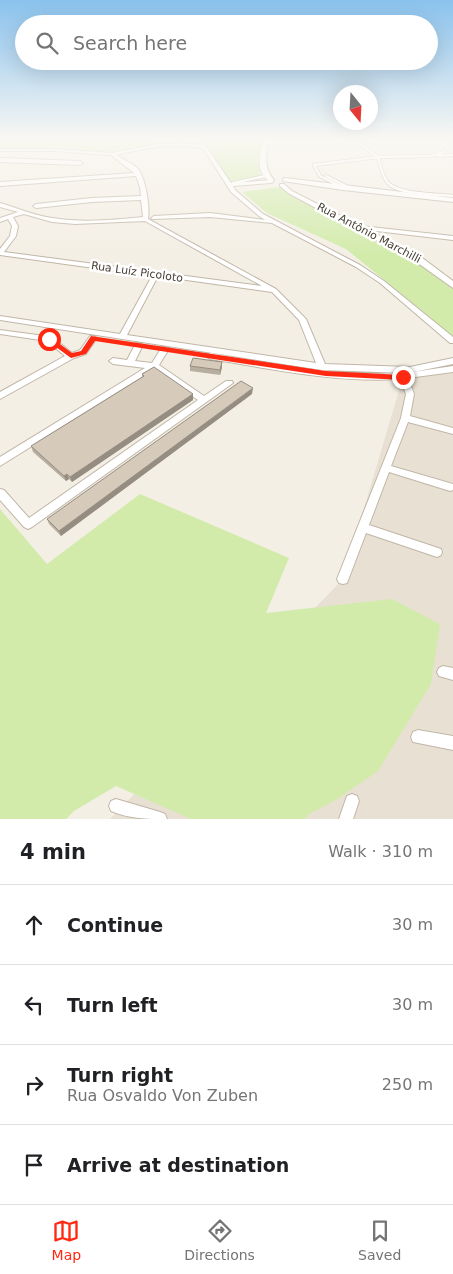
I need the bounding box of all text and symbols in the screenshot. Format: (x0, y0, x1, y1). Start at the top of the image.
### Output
search box (15, 15, 438, 70)
icon: search (33, 29, 61, 57)
text: Search here (73, 32, 187, 54)
north arrow (333, 85, 378, 130)
street label: Rua Antônio Marchilli (315, 200, 423, 266)
street label: Rua Luíz Picoloto (90, 259, 184, 285)
route start (38, 328, 61, 351)
route end (392, 366, 415, 389)
text: 4 min (20, 840, 86, 864)
text: Walk · 310 m (328, 842, 433, 861)
icon: ahead (20, 911, 48, 939)
text: Continue (67, 914, 163, 936)
text: 30 m (392, 915, 433, 934)
icon: left (20, 991, 48, 1019)
text: Turn left (67, 994, 158, 1016)
text: 30 m (392, 995, 433, 1014)
text: Turn right (67, 1064, 173, 1086)
icon: right (20, 1071, 48, 1099)
text: 250 m (382, 1075, 433, 1094)
text: Rua Osvaldo Von Zuben (67, 1086, 258, 1105)
icon: arrive (20, 1151, 48, 1179)
text: Arrive at destination (67, 1154, 289, 1176)
tab: Map (52, 1217, 81, 1263)
tab: Directions (184, 1217, 255, 1263)
tab: Saved (358, 1217, 401, 1263)

